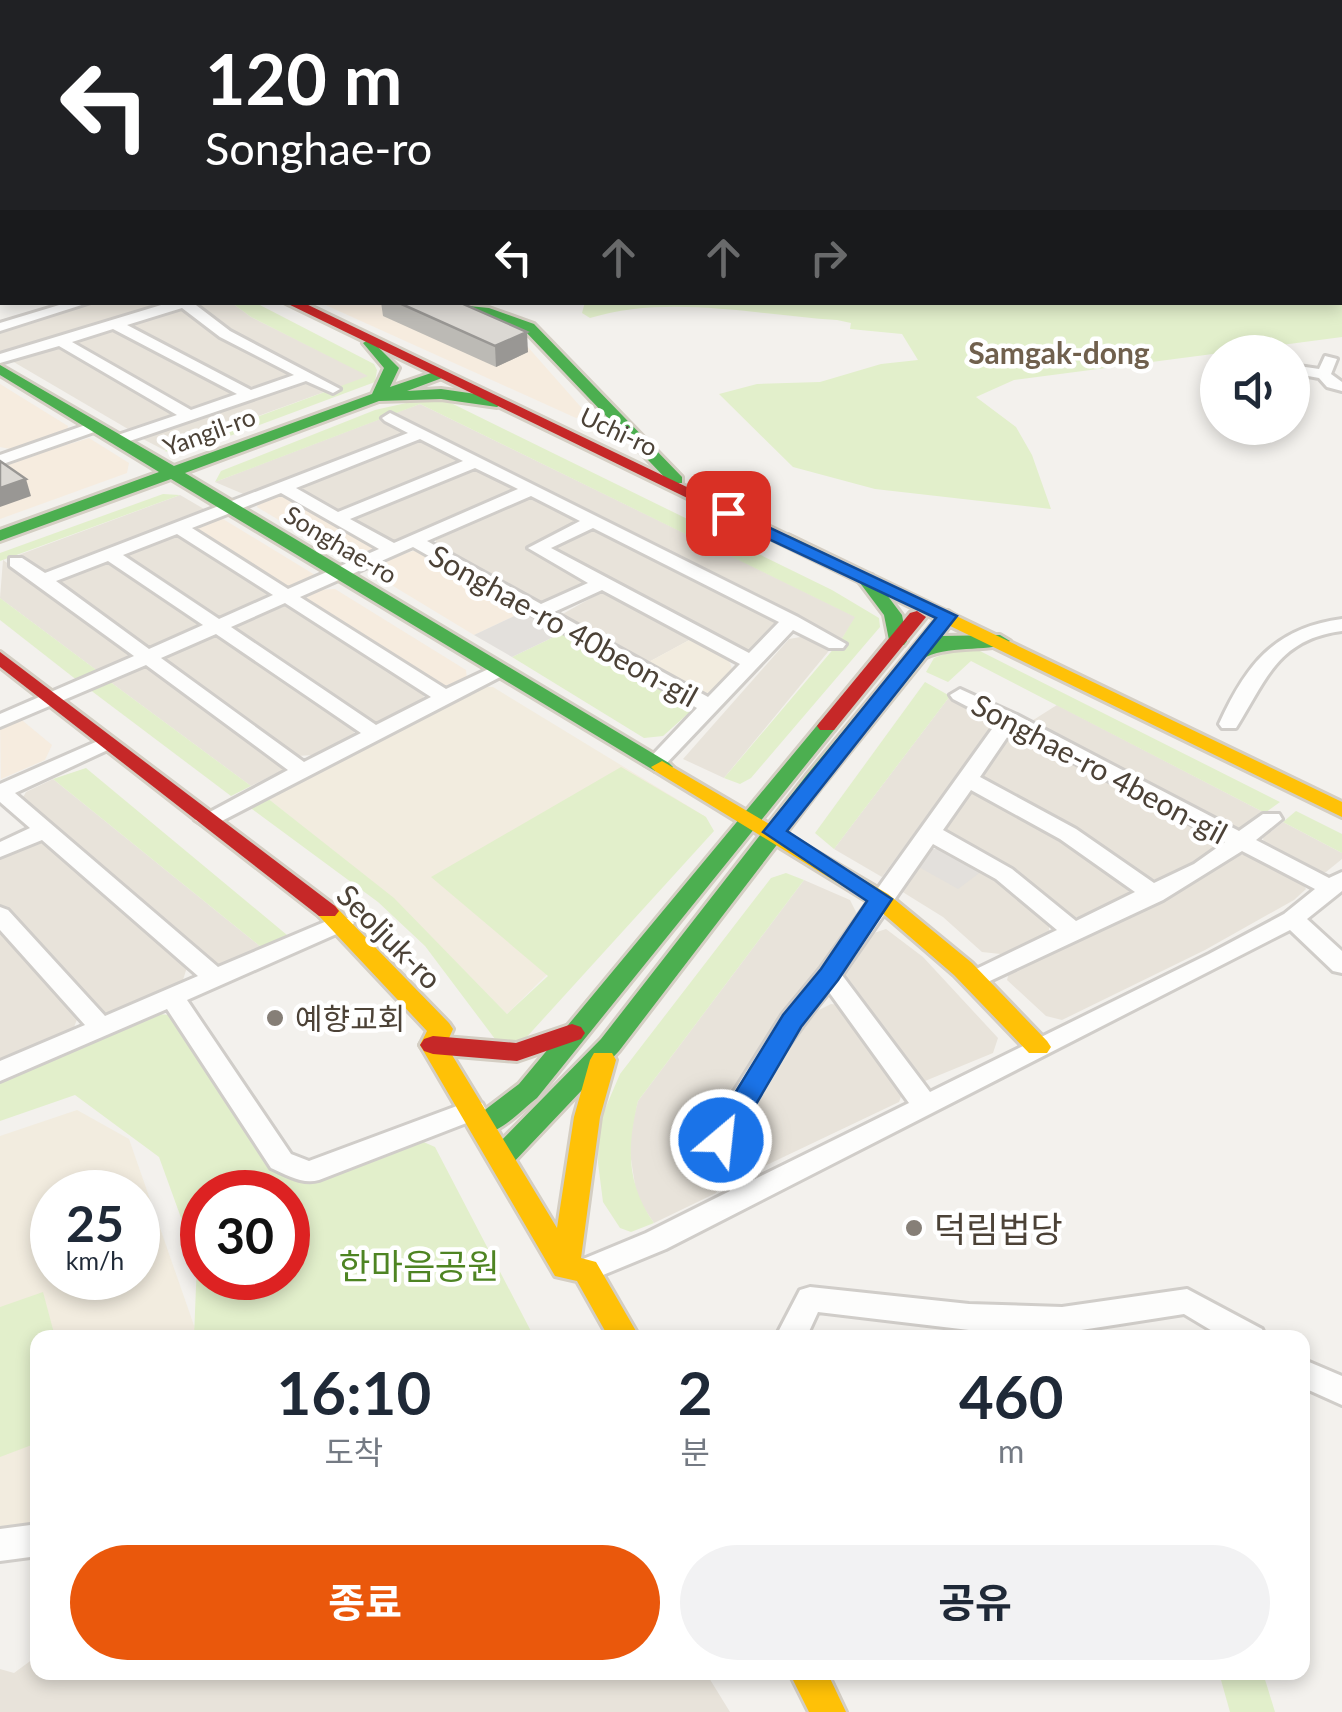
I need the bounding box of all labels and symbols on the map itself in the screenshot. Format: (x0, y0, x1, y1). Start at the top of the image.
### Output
district label: Samgak-dong (968, 334, 1150, 370)
street label: Yangil-ro (159, 400, 259, 462)
street label: Uchi-ro (576, 400, 662, 462)
pin (686, 471, 771, 556)
street label: Songhae-ro (279, 499, 403, 589)
street label: Songhae-ro 40beon-gil (423, 536, 705, 714)
street label: Songhae-ro 4beon-gil (966, 685, 1234, 851)
street label: Seoljuk-ro (330, 876, 450, 996)
place label: 예향교회 (295, 1000, 405, 1036)
marker: 예향교회 (264, 1007, 286, 1029)
position arrow (669, 1088, 773, 1192)
speed limit sign: 30 (180, 1170, 310, 1300)
place label: 덕림법당 (934, 1207, 1063, 1249)
marker: 덕림법당 (903, 1217, 925, 1239)
park label: 한마음공원 (338, 1244, 500, 1286)

